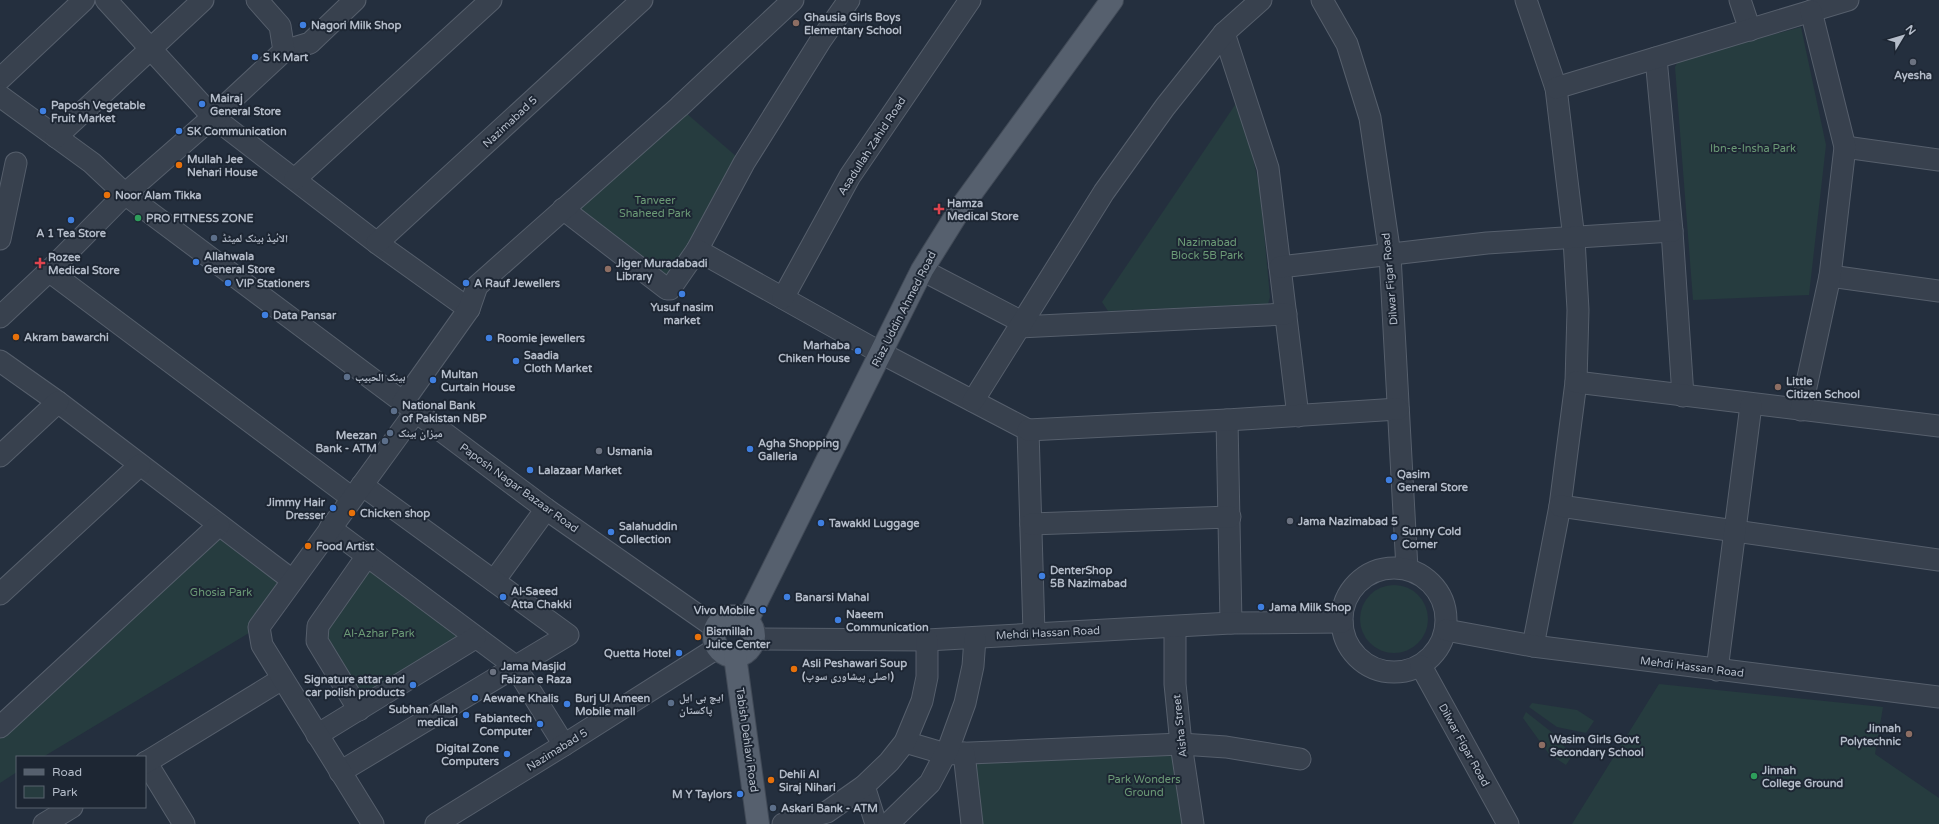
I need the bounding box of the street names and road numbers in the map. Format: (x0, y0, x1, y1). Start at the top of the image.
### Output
street label: Nazimabad 5 (480, 94, 540, 150)
street label: Asadullah Zahid Road (835, 94, 909, 198)
street label: Dilwar Figar Road (1379, 232, 1401, 326)
street label: Riaz Uddin Ahmed Road (869, 249, 939, 369)
street label: Paposh Nagar Bazaar Road (457, 441, 581, 535)
street label: Mehdi Hassan Road (996, 624, 1101, 642)
street label: Mehdi Hassan Road (1639, 654, 1745, 680)
street label: Tabish Dehlavi Road (733, 687, 761, 793)
street label: Aisha Street (1170, 694, 1190, 758)
street label: Dilwar Figar Road (1436, 701, 1492, 789)
street label: Nazimabad 5 (524, 726, 590, 774)

